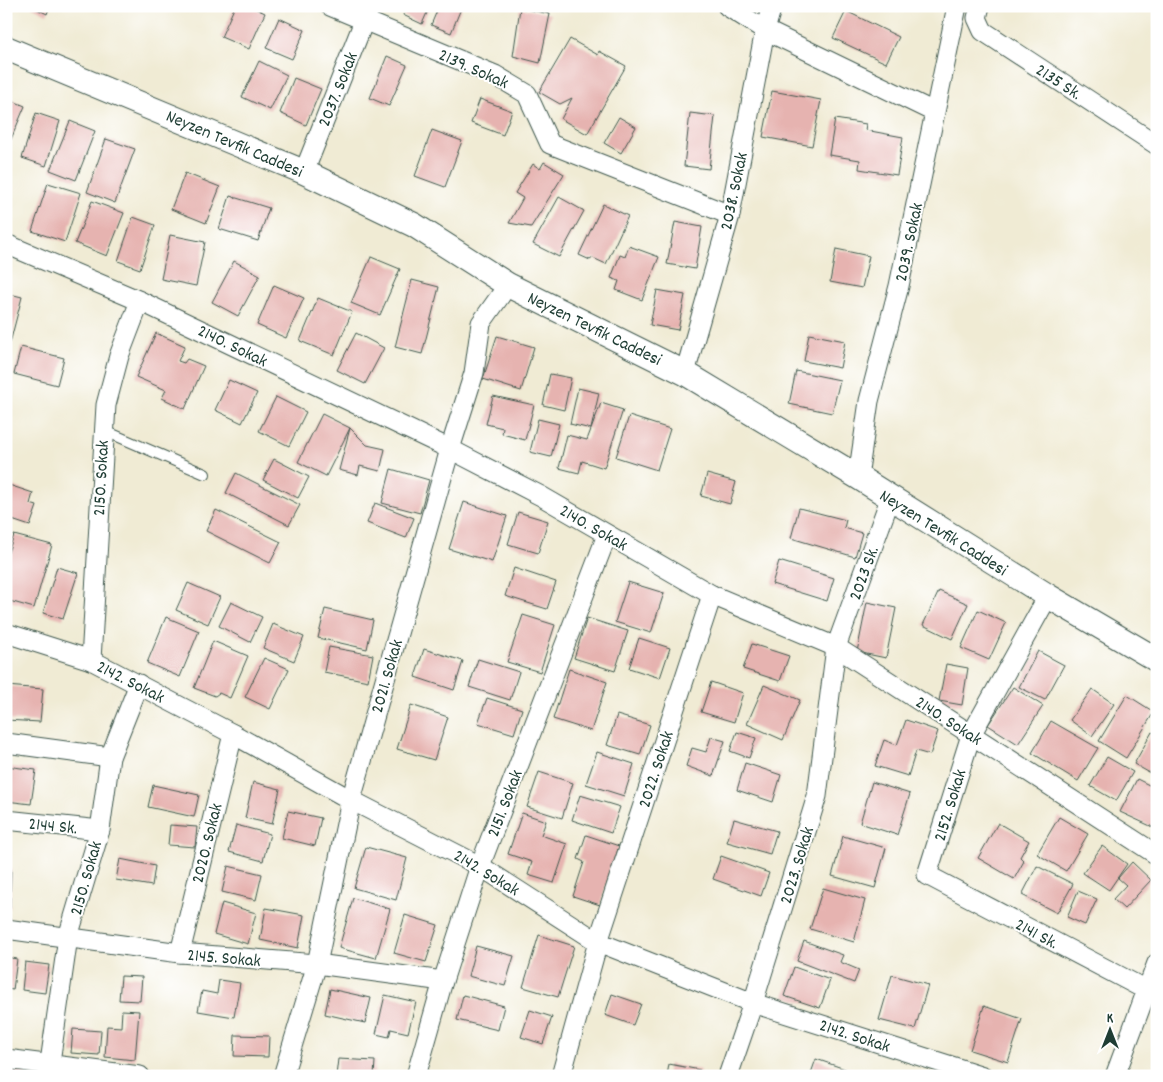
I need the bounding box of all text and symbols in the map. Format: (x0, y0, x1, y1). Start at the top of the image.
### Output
street label: 2139. Sokak (434, 44, 512, 97)
street label: 2037. Sokak (313, 49, 366, 131)
street label: 2135 Sk. (1030, 59, 1086, 107)
street label: Neyzen Tevfik Caddesi (162, 105, 306, 185)
street label: 2038. Sokak (715, 150, 756, 233)
street label: 2039. Sokak (890, 201, 931, 284)
street label: Neyzen Tevfik Caddesi (522, 287, 665, 374)
street label: 2140. Sokak (193, 319, 271, 375)
street label: 2150. Sokak (88, 439, 117, 517)
street label: Neyzen Tevfik Caddesi (874, 485, 1012, 584)
street label: 2140. Sokak (554, 499, 632, 559)
street label: 2023 Sk. (844, 543, 887, 604)
street label: 2021. Sokak (366, 637, 411, 717)
street label: 2142. Sokak (91, 655, 168, 711)
street label: 2140. Sokak (909, 691, 986, 753)
street label: 2022. Sokak (633, 728, 682, 812)
street label: 2151. Sokak (482, 767, 531, 841)
street label: 2152. Sokak (929, 767, 974, 845)
street label: 2020. Sokak (186, 801, 230, 886)
street label: 2144 Sk. (27, 812, 79, 842)
street label: 2023. Sokak (775, 824, 822, 908)
street label: 2150. Sokak (65, 839, 110, 919)
street label: 2142. Sokak (448, 845, 524, 904)
street label: 2141 Sk. (1010, 913, 1062, 957)
street label: 2145. Sokak (186, 944, 262, 975)
north arrow (1086, 1004, 1136, 1054)
text: K (1107, 1009, 1114, 1029)
street label: 2142. Sokak (815, 1014, 893, 1061)

